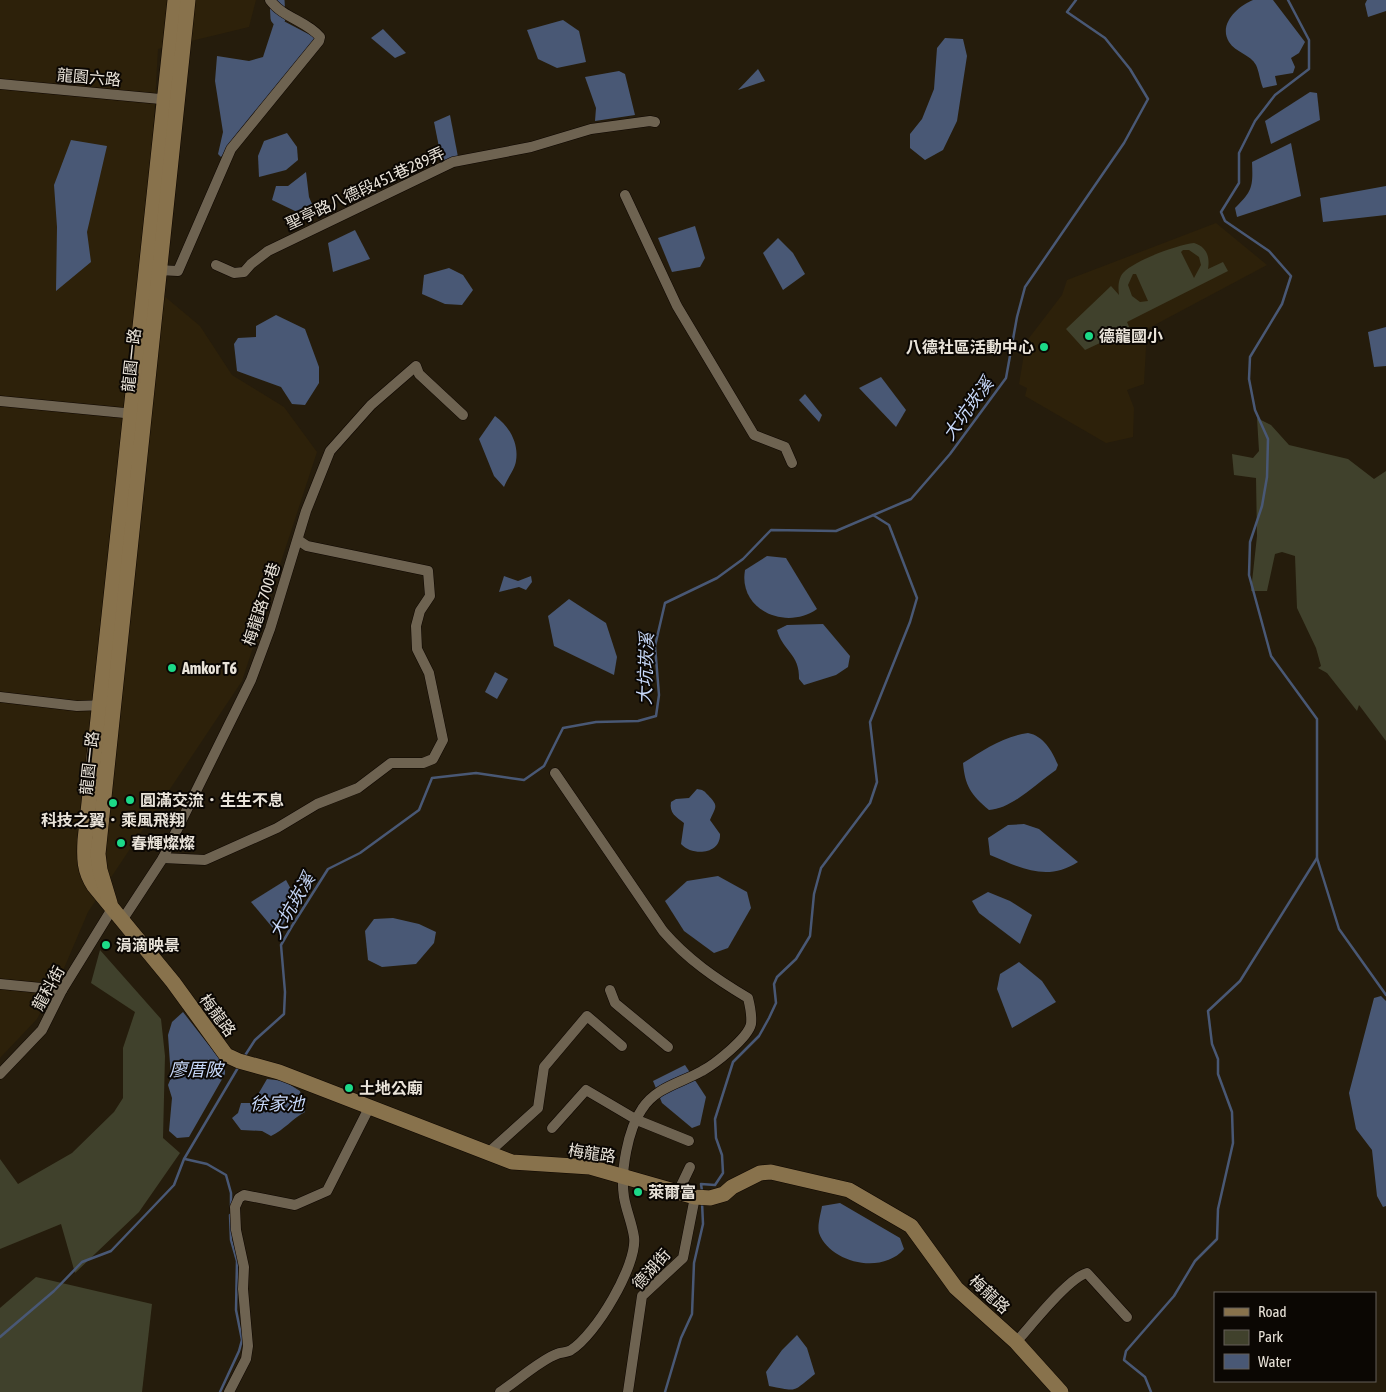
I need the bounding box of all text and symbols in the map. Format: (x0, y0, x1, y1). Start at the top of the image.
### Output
street label: 龍園六路 (56, 65, 122, 89)
street label: 聖亭路八德段451巷289弄 (283, 143, 447, 233)
street label: 龍園一路 (119, 327, 143, 393)
place label: 德龍國小 (1099, 327, 1163, 345)
marker: 德龍國小 (1083, 330, 1095, 342)
place label: 八德社區活動中心 (906, 338, 1034, 356)
marker: 八德社區活動中心 (1038, 341, 1050, 353)
water label: 大坑崁溪 (938, 371, 999, 444)
street label: 梅龍路700巷 (239, 560, 283, 648)
water label: 大坑崁溪 (634, 630, 657, 705)
place label: Amkor T6 (181, 659, 238, 677)
marker: Amkor T6 (166, 662, 178, 674)
street label: 龍園一路 (77, 730, 101, 796)
place label: 圓滿交流．生生不息 (140, 791, 284, 809)
marker: 圓滿交流．生生不息 (124, 794, 136, 806)
marker: 科技之翼．乘風飛翔 (107, 797, 119, 809)
place label: 科技之翼．乘風飛翔 (41, 811, 185, 829)
place label: 春輝燦燦 (131, 834, 195, 852)
marker: 春輝燦燦 (115, 837, 127, 849)
water label: 大坑崁溪 (264, 867, 320, 942)
place label: 涓滴映景 (116, 936, 180, 954)
marker: 涓滴映景 (100, 939, 112, 951)
street label: 龍科街 (28, 963, 68, 1013)
street label: 梅龍路 (196, 990, 240, 1040)
water label: 廖厝陂 (169, 1059, 226, 1080)
place label: 土地公廟 (359, 1079, 423, 1097)
marker: 土地公廟 (343, 1082, 355, 1094)
water label: 徐家池 (250, 1093, 306, 1114)
street label: 梅龍路 (567, 1141, 617, 1165)
place label: 萊爾富 (648, 1183, 696, 1201)
marker: 萊爾富 (632, 1186, 644, 1198)
street label: 德湖街 (628, 1245, 674, 1293)
street label: 梅龍路 (966, 1271, 1014, 1317)
legend (1214, 1292, 1376, 1382)
text: Road (1258, 1303, 1287, 1320)
text: Park (1258, 1328, 1283, 1345)
text: Water (1258, 1353, 1291, 1370)

